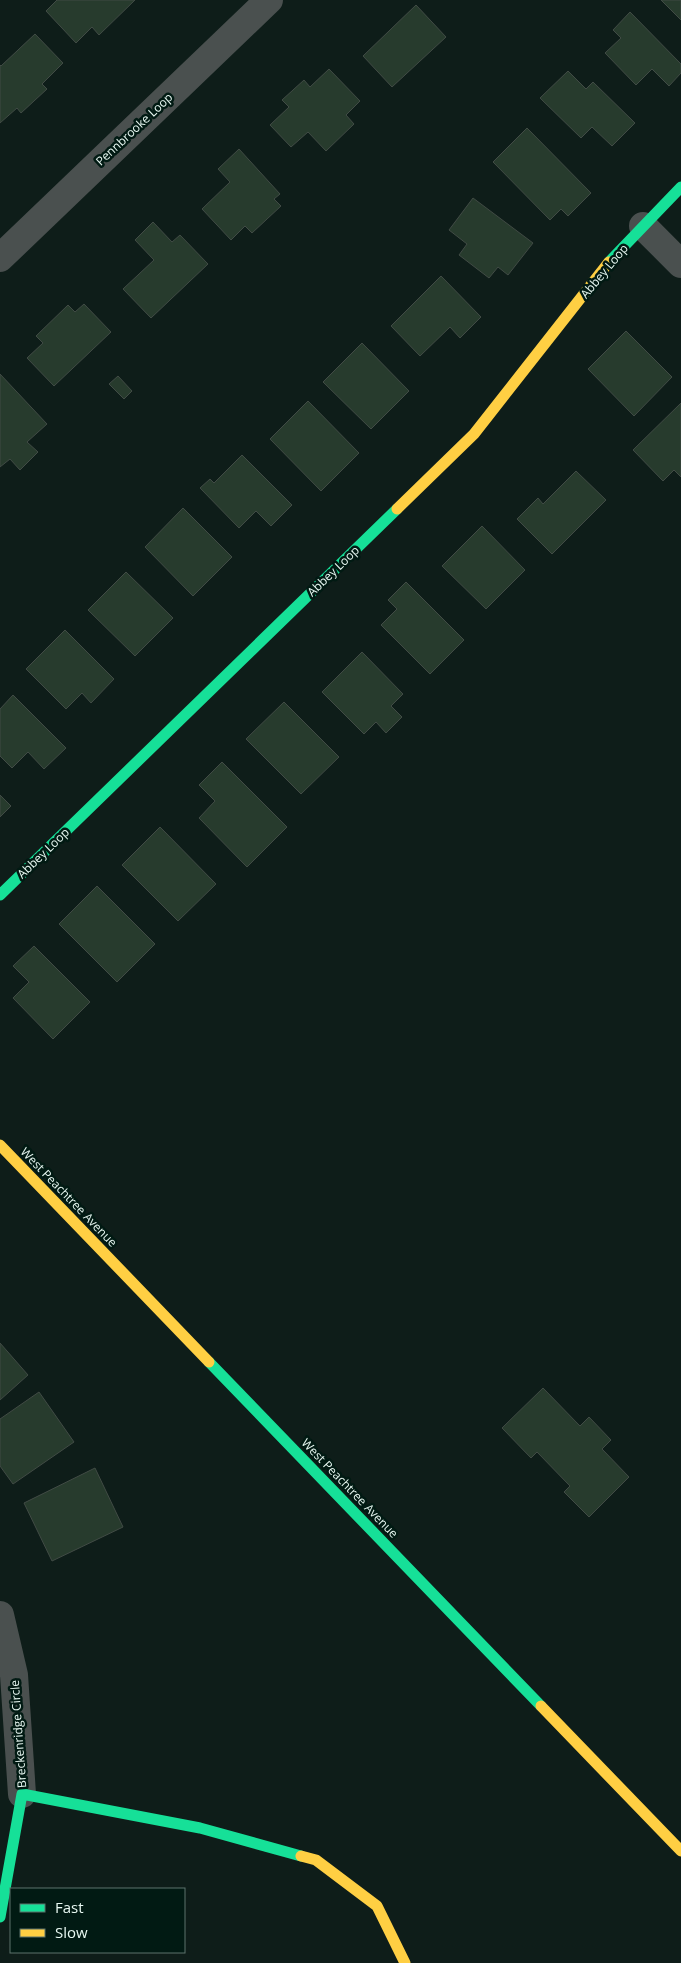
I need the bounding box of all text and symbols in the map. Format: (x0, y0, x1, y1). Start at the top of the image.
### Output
street label: Pennbrooke Loop (92, 89, 176, 169)
street label: Abbey Loop (576, 240, 632, 302)
street label: Abbey Loop (303, 542, 363, 600)
street label: Abbey Loop (13, 824, 73, 882)
street label: West Peachtree Avenue (17, 1144, 121, 1251)
street label: West Peachtree Avenue (298, 1435, 402, 1542)
street label: Breckenridge Circle (6, 1679, 30, 1789)
legend (10, 1888, 185, 1953)
text: Fast (55, 1897, 84, 1917)
text: Slow (55, 1922, 88, 1942)

